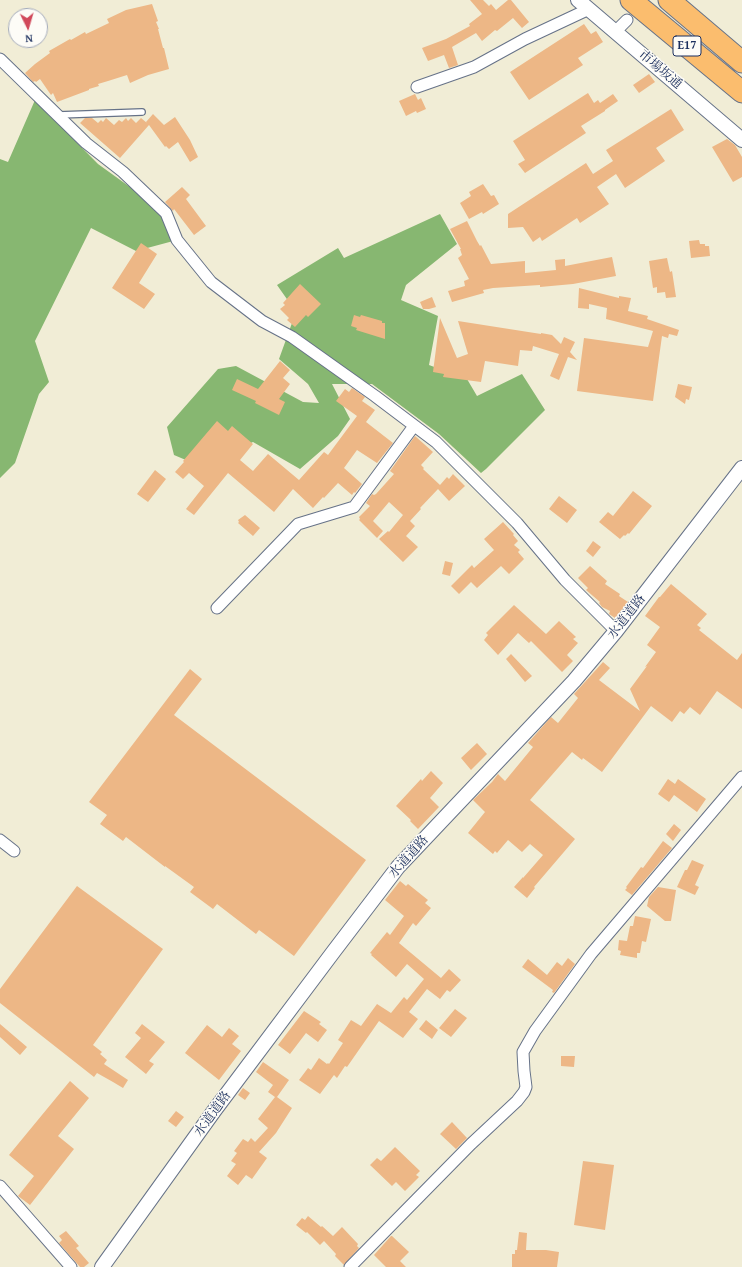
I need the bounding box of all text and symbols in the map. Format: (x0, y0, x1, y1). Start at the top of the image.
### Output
north arrow (8, 8, 48, 48)
text: N (25, 31, 33, 47)
road number: E17 (673, 36, 701, 56)
street label: 市場坂通 (635, 47, 685, 93)
street label: 水道道路 (605, 592, 649, 642)
street label: 水道道路 (386, 832, 432, 882)
street label: 水道道路 (191, 1088, 235, 1140)

